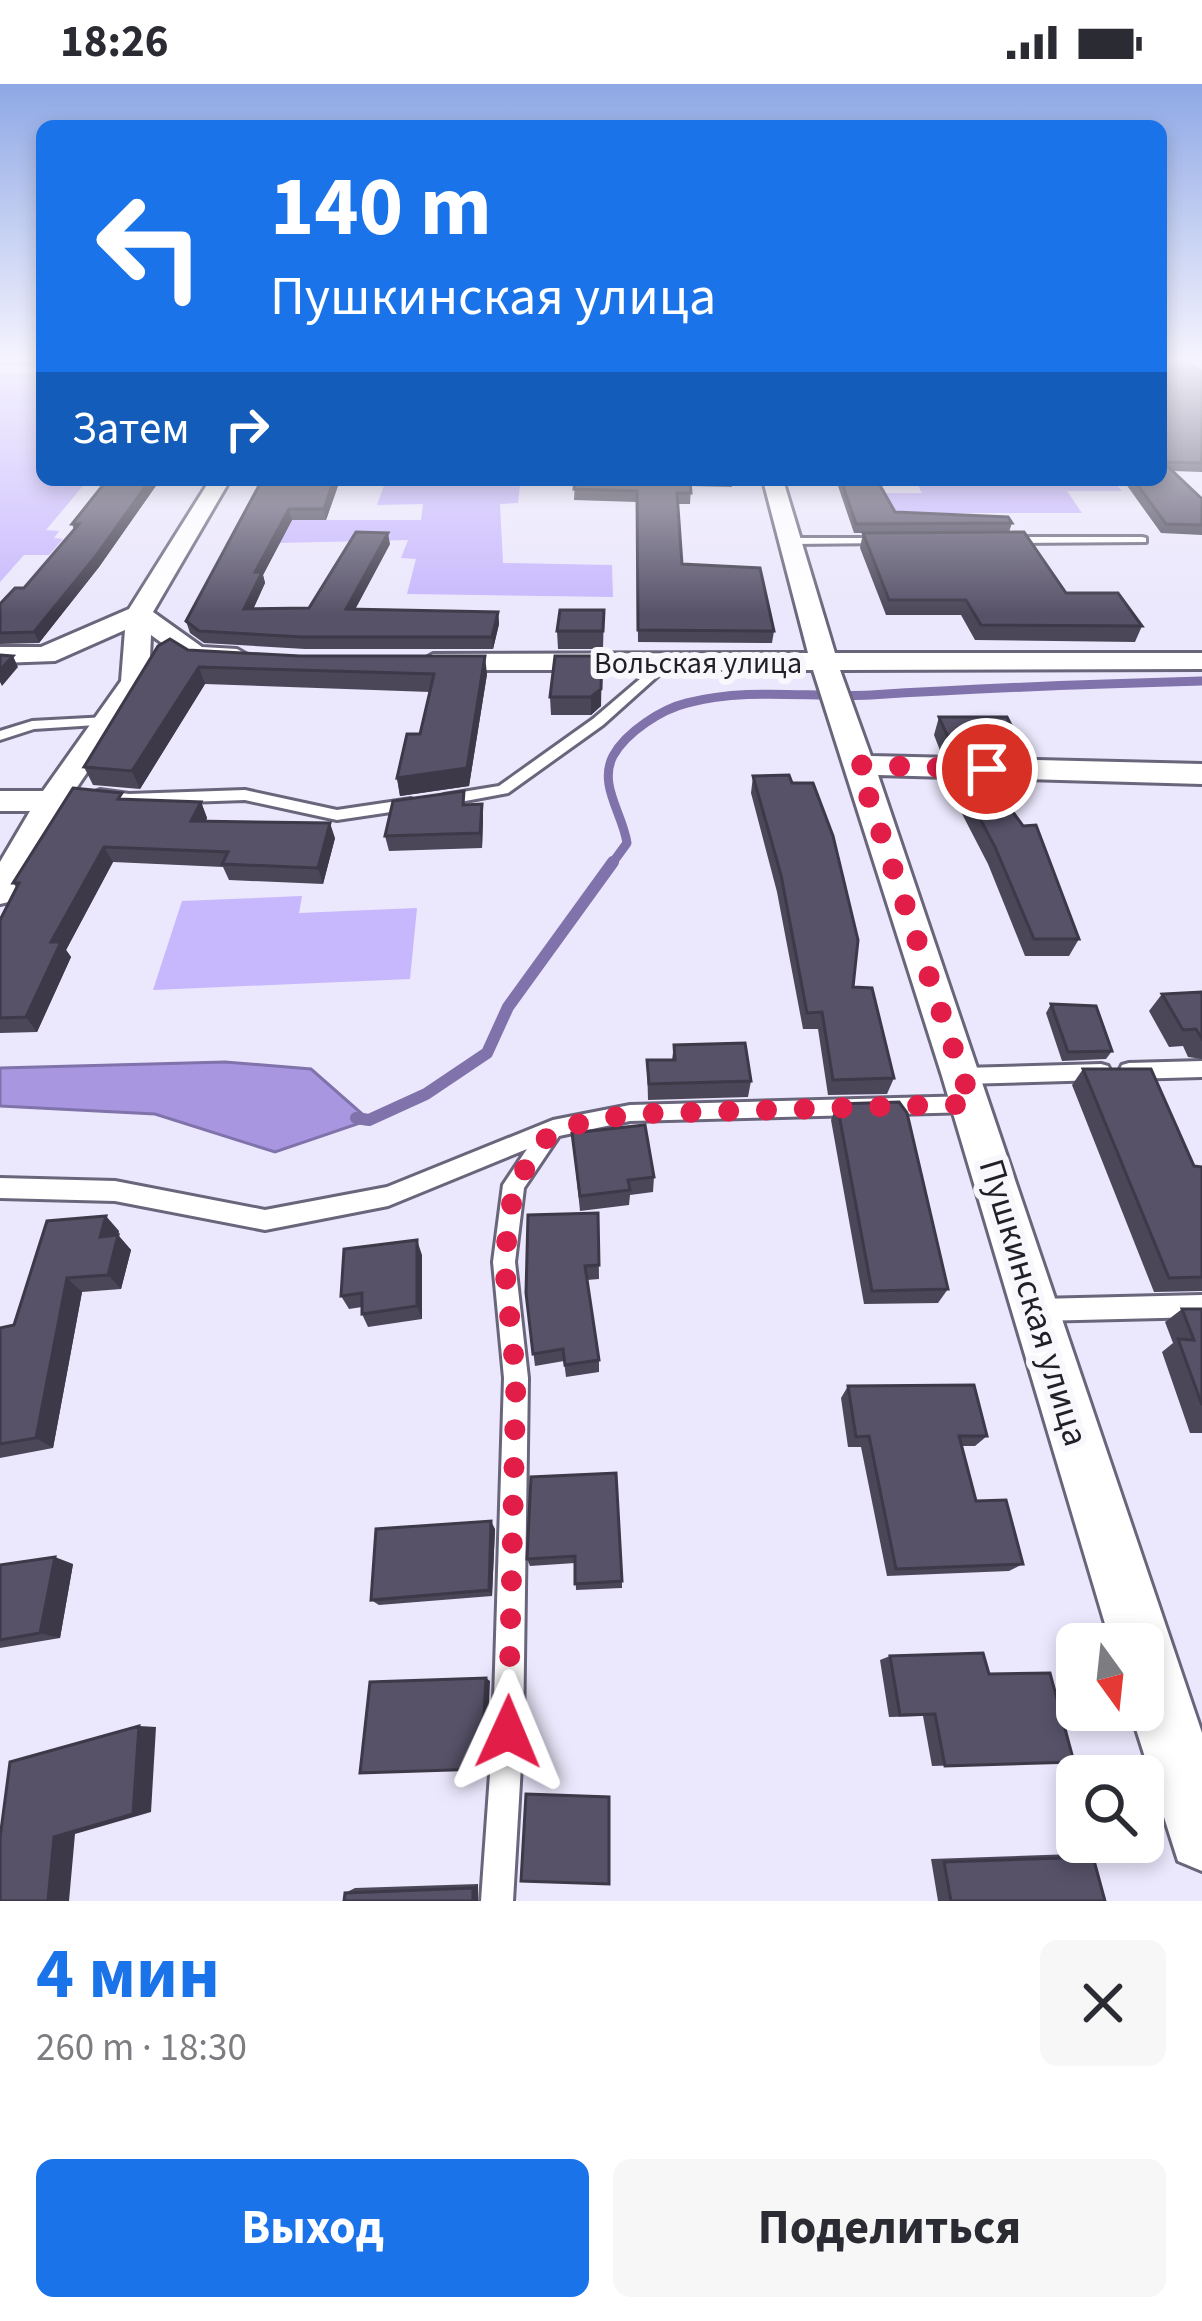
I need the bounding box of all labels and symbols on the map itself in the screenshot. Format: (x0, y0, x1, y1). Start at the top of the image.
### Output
street label: Вольская улица (594, 642, 802, 685)
pin (936, 718, 1038, 820)
street label: Пушкинская улица (966, 1153, 1101, 1452)
north arrow (1056, 1623, 1164, 1731)
position arrow (445, 1669, 571, 1795)

